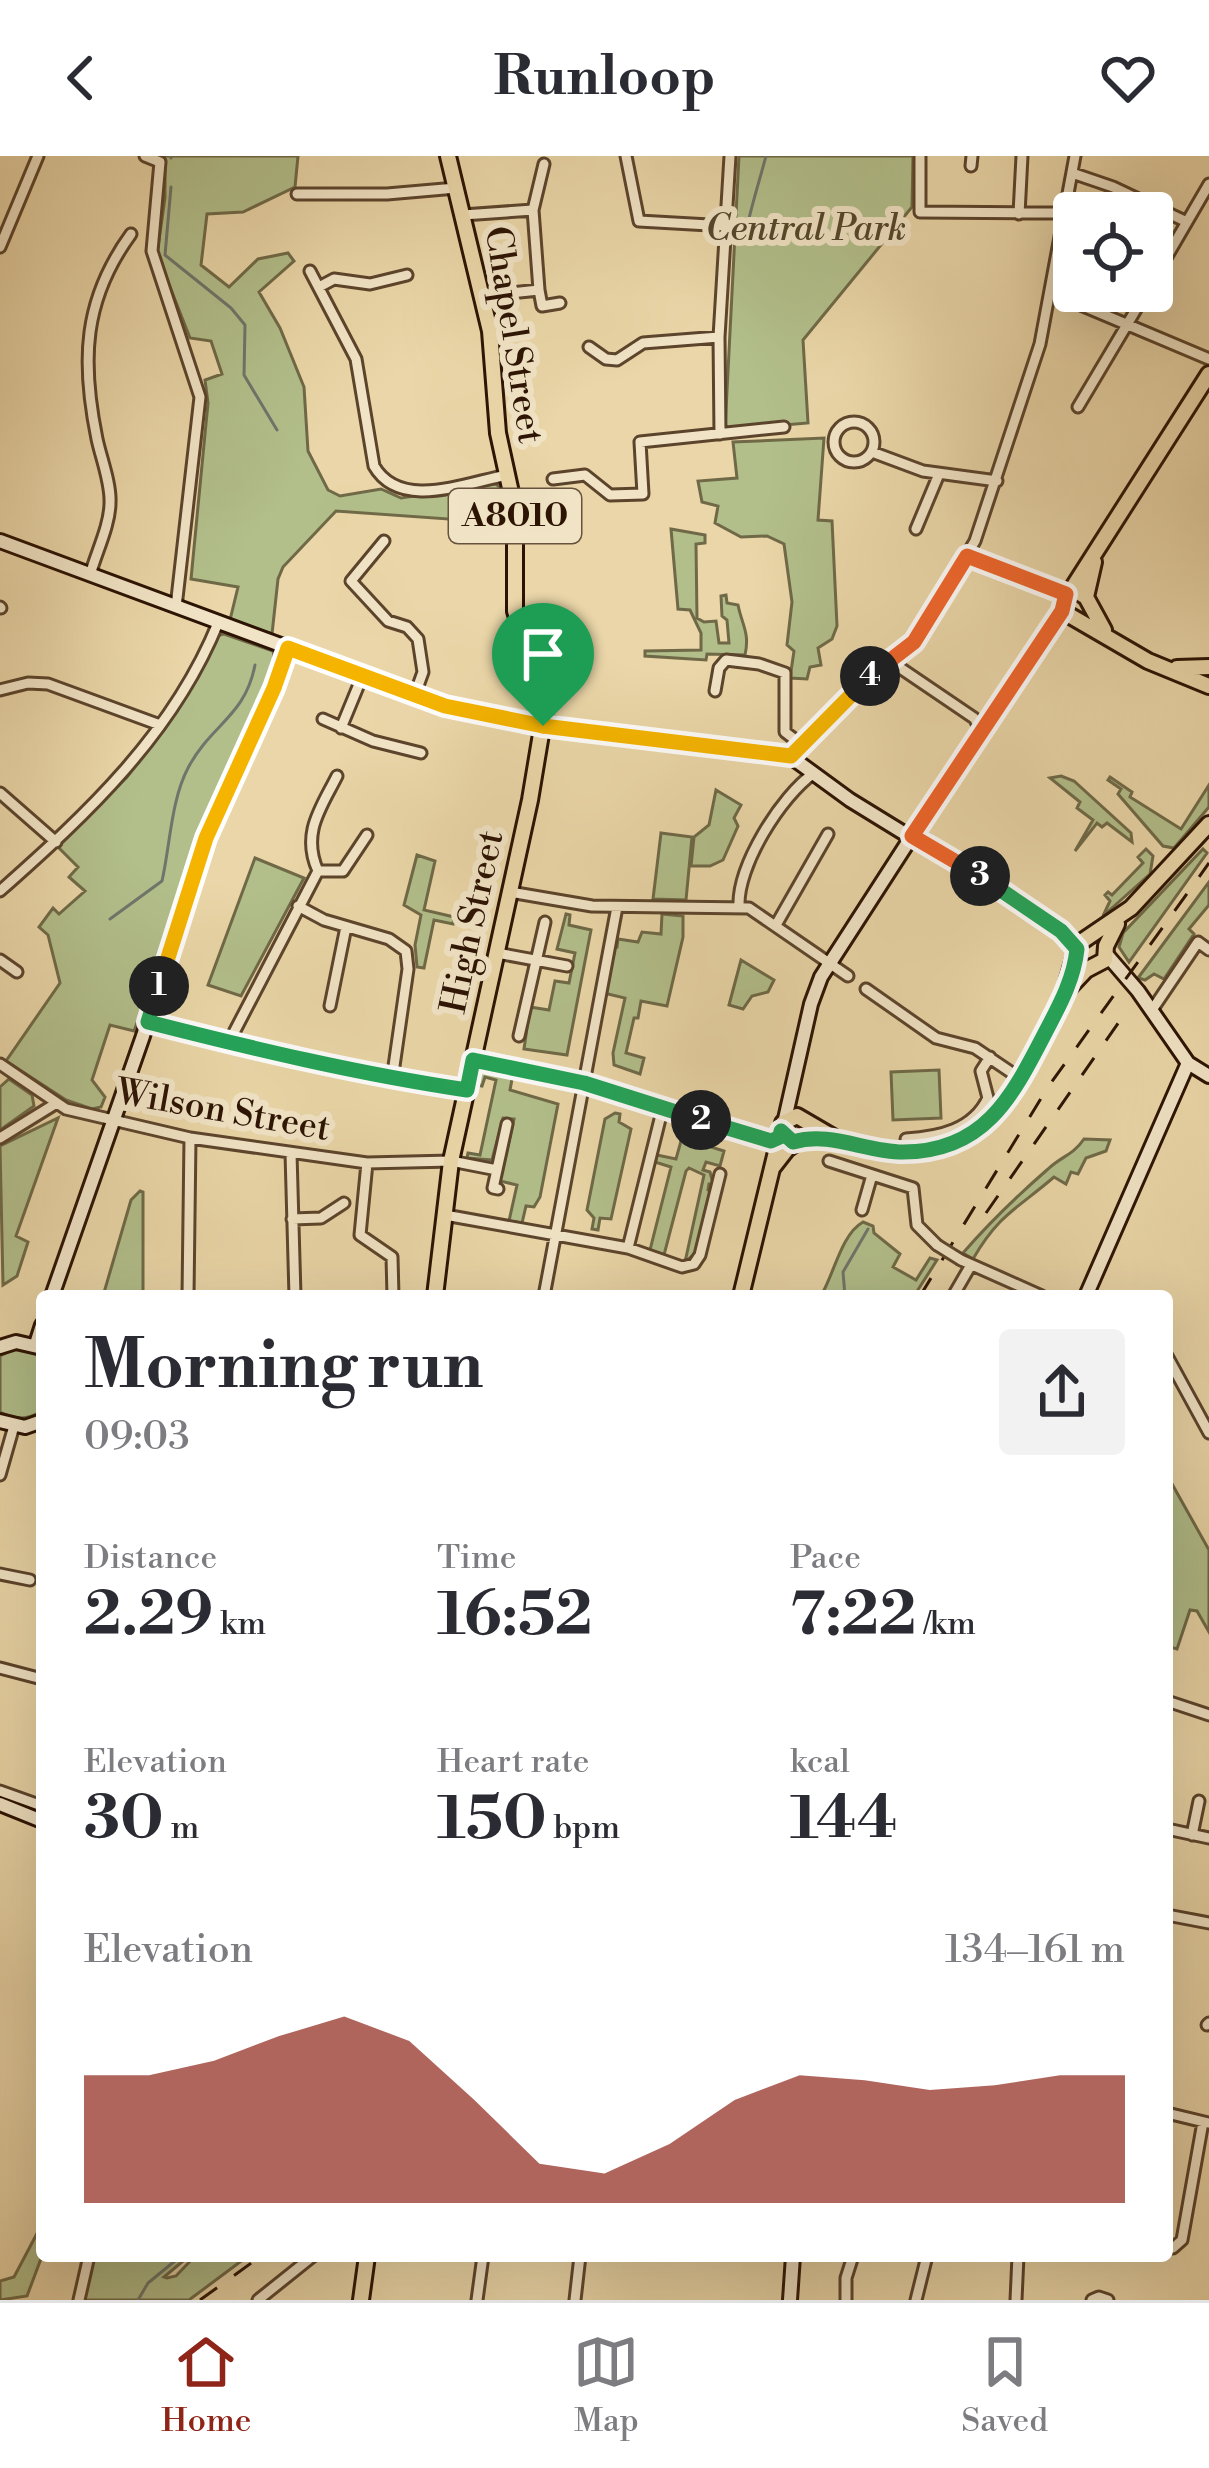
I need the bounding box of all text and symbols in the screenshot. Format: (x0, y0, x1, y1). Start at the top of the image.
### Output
text: Runloop (494, 44, 715, 112)
icon: back (48, 45, 114, 111)
icon: heart (1095, 45, 1161, 111)
map controls (1053, 192, 1173, 312)
button: locate (1053, 192, 1173, 312)
park label: Central Park (706, 207, 906, 252)
street label: Chapel Street (474, 223, 552, 447)
road number: A8010 (449, 489, 581, 543)
pin (492, 603, 594, 726)
icon: arrive (510, 621, 576, 687)
pin: 4 (840, 646, 900, 706)
text: 4 (859, 655, 881, 696)
street label: High Street (432, 826, 514, 1018)
pin: 3 (950, 846, 1010, 906)
text: 3 (970, 855, 990, 896)
pin: 1 (129, 956, 189, 1016)
text: 1 (151, 965, 167, 1006)
street label: Wilson Street (111, 1070, 334, 1152)
pin: 2 (671, 1090, 731, 1150)
text: 2 (691, 1099, 711, 1140)
text: Morning run (84, 1326, 483, 1409)
button: share (999, 1329, 1125, 1455)
text: 09:03 (84, 1413, 190, 1462)
text: Distance (84, 1538, 217, 1579)
text: Time (437, 1538, 516, 1579)
text: Pace (790, 1538, 861, 1579)
text: 2.29 (84, 1579, 213, 1654)
text: 16:52 (437, 1579, 593, 1654)
text: 7:22 (790, 1579, 917, 1654)
text: km (213, 1604, 266, 1645)
text: /km (917, 1604, 976, 1645)
text: Elevation (84, 1742, 227, 1783)
text: Heart rate (437, 1742, 589, 1783)
text: kcal (790, 1742, 850, 1783)
text: 30 (84, 1783, 164, 1858)
text: 150 (437, 1783, 547, 1858)
text: 144 (790, 1783, 898, 1858)
text: m (164, 1808, 199, 1849)
text: bpm (547, 1808, 620, 1849)
text: Elevation (84, 1926, 253, 1975)
text: 134–161 m (945, 1926, 1125, 1975)
tab: Home (161, 2329, 252, 2442)
tab: Map (573, 2329, 639, 2442)
tab: Saved (961, 2329, 1048, 2442)

